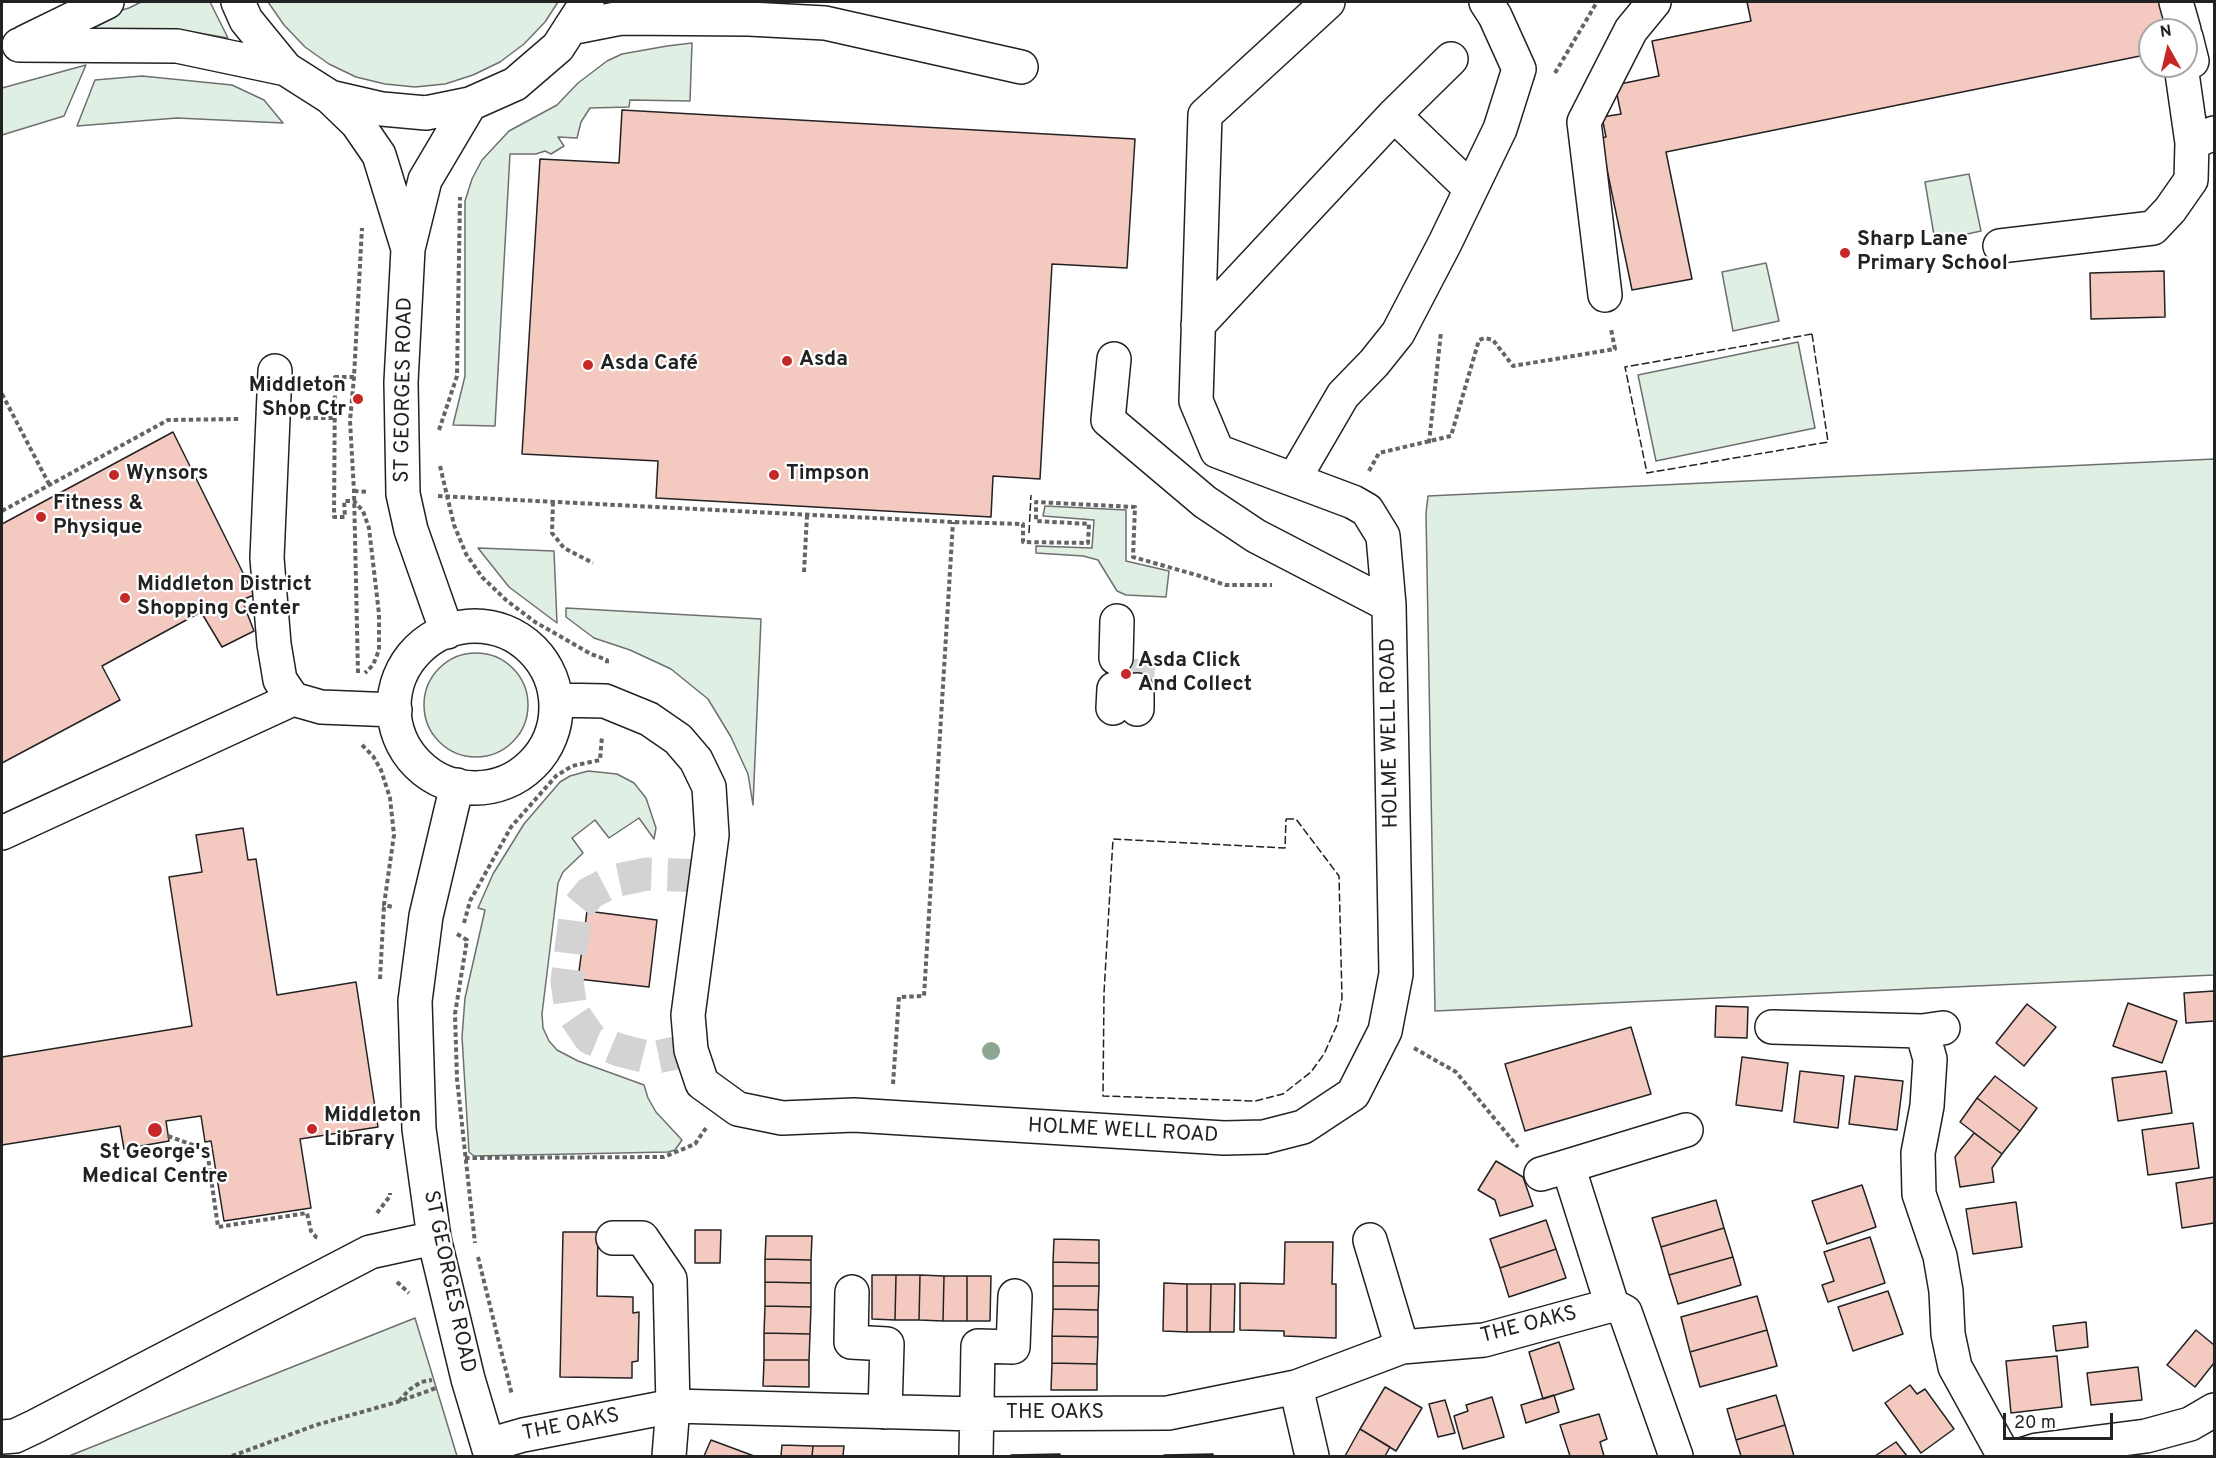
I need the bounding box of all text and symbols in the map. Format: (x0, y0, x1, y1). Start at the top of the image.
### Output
north arrow (2138, 18, 2198, 78)
text: N (2159, 21, 2173, 43)
place label: Sharp Lane Primary School (1857, 228, 2008, 278)
marker: Sharp Lane Primary School (1838, 246, 1852, 260)
street label: ST GEORGES ROAD (391, 297, 419, 483)
place label: Asda (799, 348, 848, 374)
place label: Asda Café (600, 352, 698, 378)
marker: Asda (780, 354, 794, 368)
marker: Asda Café (581, 358, 595, 372)
place label: Middleton Shop Ctr (249, 374, 346, 424)
marker: Middleton Shop Ctr (351, 392, 365, 406)
place label: Wynsors (126, 462, 208, 488)
place label: Timpson (786, 462, 869, 488)
marker: Wynsors (107, 468, 121, 482)
marker: Timpson (767, 468, 781, 482)
place label: Fitness & Physique (53, 492, 143, 542)
marker: Fitness & Physique (34, 510, 48, 524)
place label: Middleton District Shopping Center (137, 573, 312, 623)
marker: Middleton District Shopping Center (118, 591, 132, 605)
street label: HOLME WELL ROAD (1377, 637, 1405, 829)
place label: Asda Click And Collect (1138, 649, 1252, 699)
marker: Asda Click And Collect (1119, 667, 1133, 681)
place label: Middleton Library (324, 1104, 421, 1154)
street label: HOLME WELL ROAD (1027, 1114, 1219, 1150)
marker: St George's Medical Centre (146, 1121, 164, 1139)
marker: Middleton Library (305, 1122, 319, 1136)
place label: St George's Medical Centre (82, 1141, 228, 1191)
street label: ST GEORGES ROAD (416, 1188, 480, 1376)
street label: THE OAKS (1478, 1302, 1580, 1350)
street label: THE OAKS (1006, 1401, 1104, 1427)
scale bar (2006, 1401, 2116, 1439)
street label: THE OAKS (520, 1404, 622, 1448)
text: 20 m (2014, 1412, 2056, 1435)

